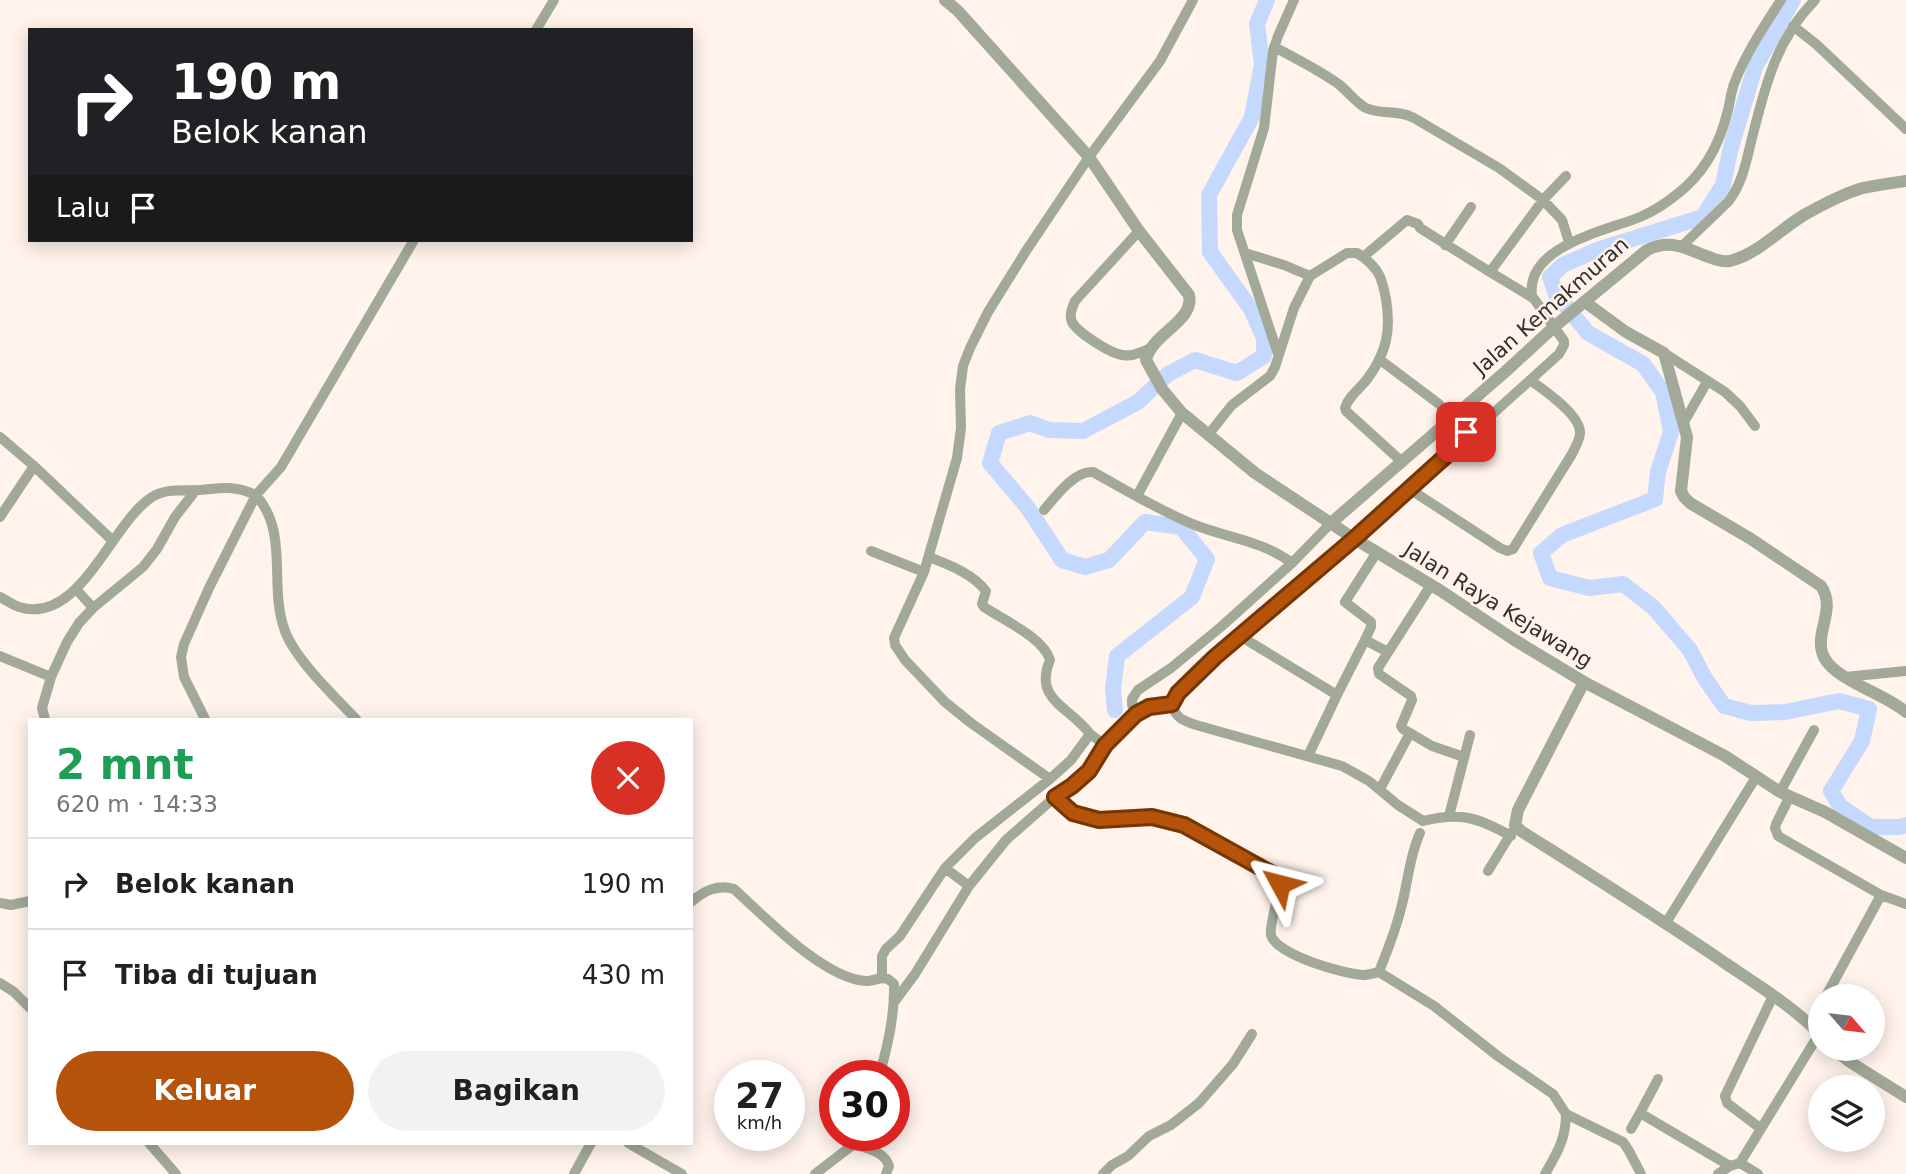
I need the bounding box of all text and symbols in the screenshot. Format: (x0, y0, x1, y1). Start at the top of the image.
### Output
text: 190 m (171, 54, 341, 111)
icon: right (56, 56, 147, 147)
text: Belok kanan (171, 113, 368, 151)
icon: arrive (124, 189, 162, 227)
text: Lalu (56, 193, 110, 223)
street label: Jalan Kemakmuran (1467, 232, 1633, 381)
pin (1436, 402, 1496, 462)
icon: arrive (1447, 413, 1485, 451)
street label: Jalan Raya Kejawang (1398, 536, 1597, 673)
text: 2 mnt (56, 740, 194, 789)
button: close (591, 741, 665, 815)
text: 620 m · 14:33 (56, 791, 218, 817)
position arrow (1243, 847, 1317, 921)
icon: right (56, 865, 94, 903)
text: Belok kanan (115, 869, 295, 899)
text: 190 m (582, 869, 665, 899)
icon: arrive (56, 956, 94, 994)
text: Tiba di tujuan (115, 960, 318, 990)
text: 430 m (582, 960, 665, 990)
north arrow (1808, 984, 1885, 1060)
map controls (1808, 984, 1885, 1152)
button: Keluar (56, 1051, 354, 1131)
button: Bagikan (368, 1051, 665, 1131)
speed limit sign: 30 (819, 1060, 910, 1151)
button: layers (1808, 1075, 1885, 1152)
text: 27 (735, 1076, 784, 1116)
text: km/h (737, 1112, 782, 1133)

